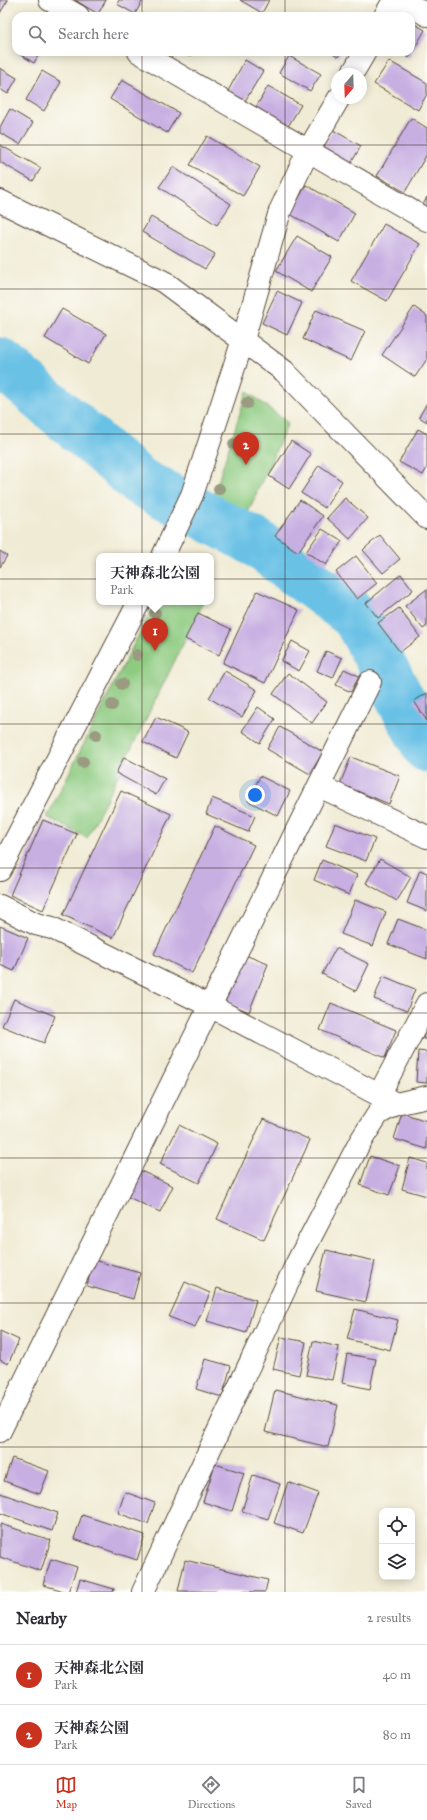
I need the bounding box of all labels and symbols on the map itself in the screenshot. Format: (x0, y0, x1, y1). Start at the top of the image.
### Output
north arrow (331, 68, 367, 104)
pin: 2 (233, 432, 259, 465)
pin: 1 (142, 618, 168, 651)
your location (245, 785, 265, 805)

